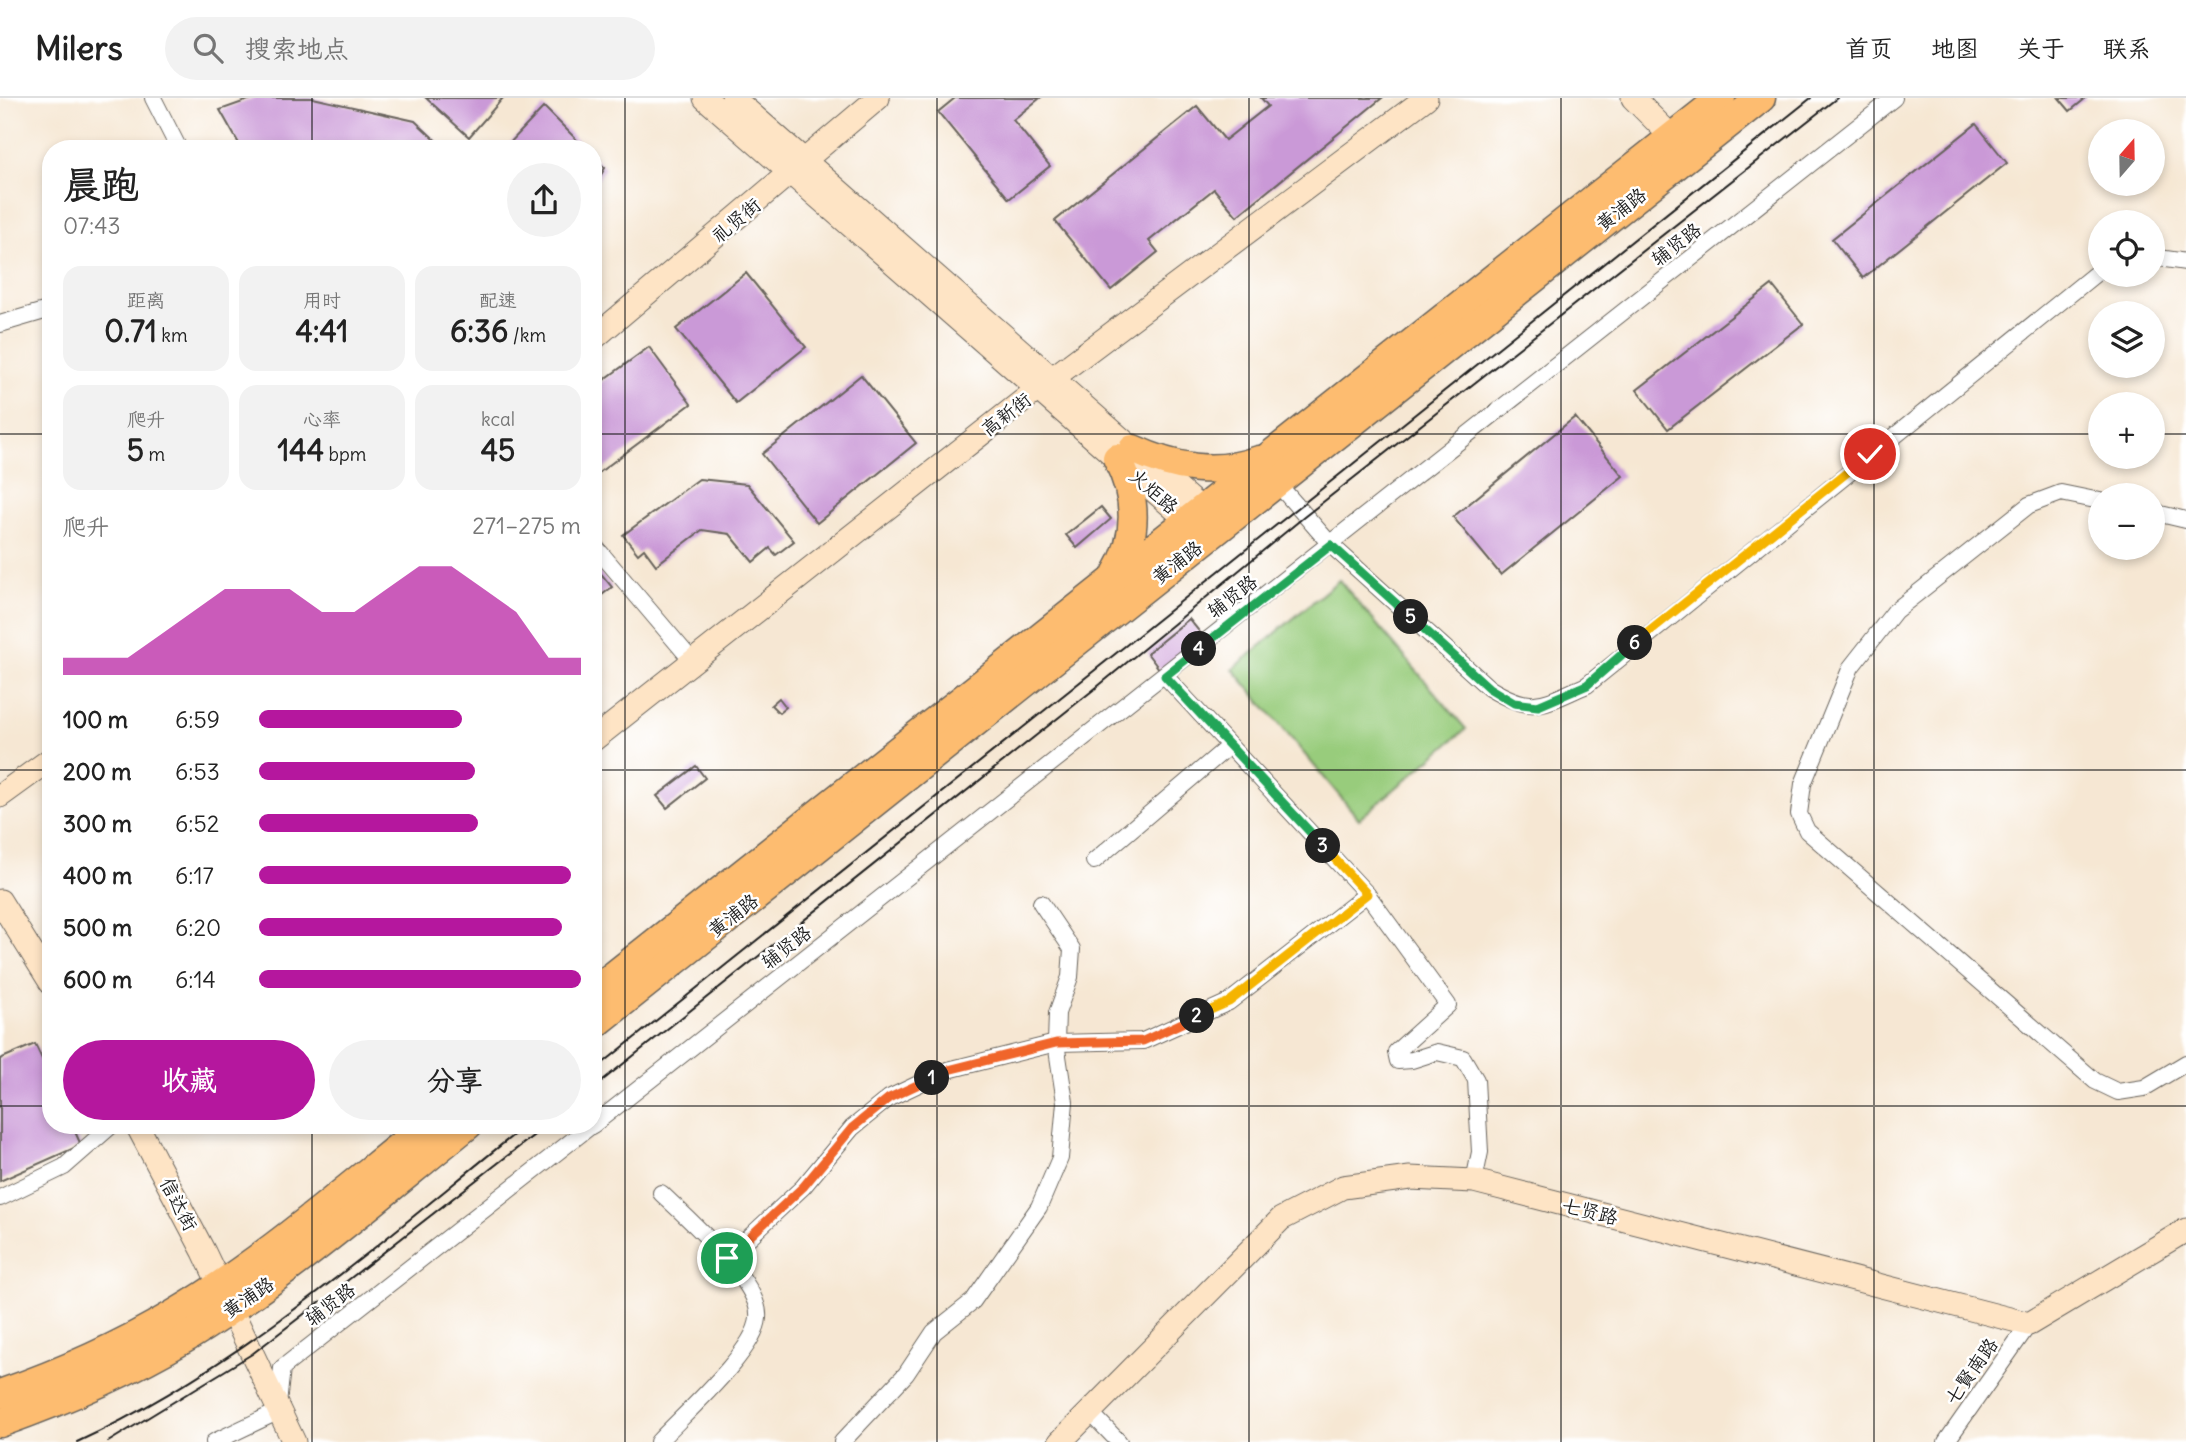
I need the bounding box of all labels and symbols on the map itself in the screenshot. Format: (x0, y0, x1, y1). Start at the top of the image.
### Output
north arrow (2088, 119, 2165, 196)
street label: 黄浦路 (1591, 182, 1651, 236)
street label: 礼贤街 (706, 192, 766, 248)
street label: 辅贤路 (1646, 217, 1706, 271)
street label: 高新街 (976, 387, 1036, 441)
pin (1840, 424, 1900, 484)
street label: 火炬路 (1125, 463, 1183, 519)
street label: 黄浦路 (1147, 535, 1207, 589)
street label: 辅贤路 (1202, 569, 1262, 623)
pin: 5 (1394, 600, 1428, 634)
pin: 6 (1618, 626, 1652, 660)
pin: 4 (1182, 632, 1216, 666)
pin: 3 (1306, 828, 1340, 864)
street label: 黄浦路 (703, 888, 763, 942)
street label: 辅贤路 (756, 920, 816, 974)
pin: 2 (1180, 998, 1214, 1034)
pin: 1 (914, 1060, 950, 1096)
street label: 信达街 (155, 1173, 203, 1235)
street label: 七贤路 (1559, 1192, 1621, 1230)
pin (697, 1228, 757, 1288)
street label: 黄浦路 (218, 1271, 278, 1323)
street label: 辅贤路 (300, 1277, 360, 1331)
street label: 七賢南路 (1939, 1333, 2003, 1409)

